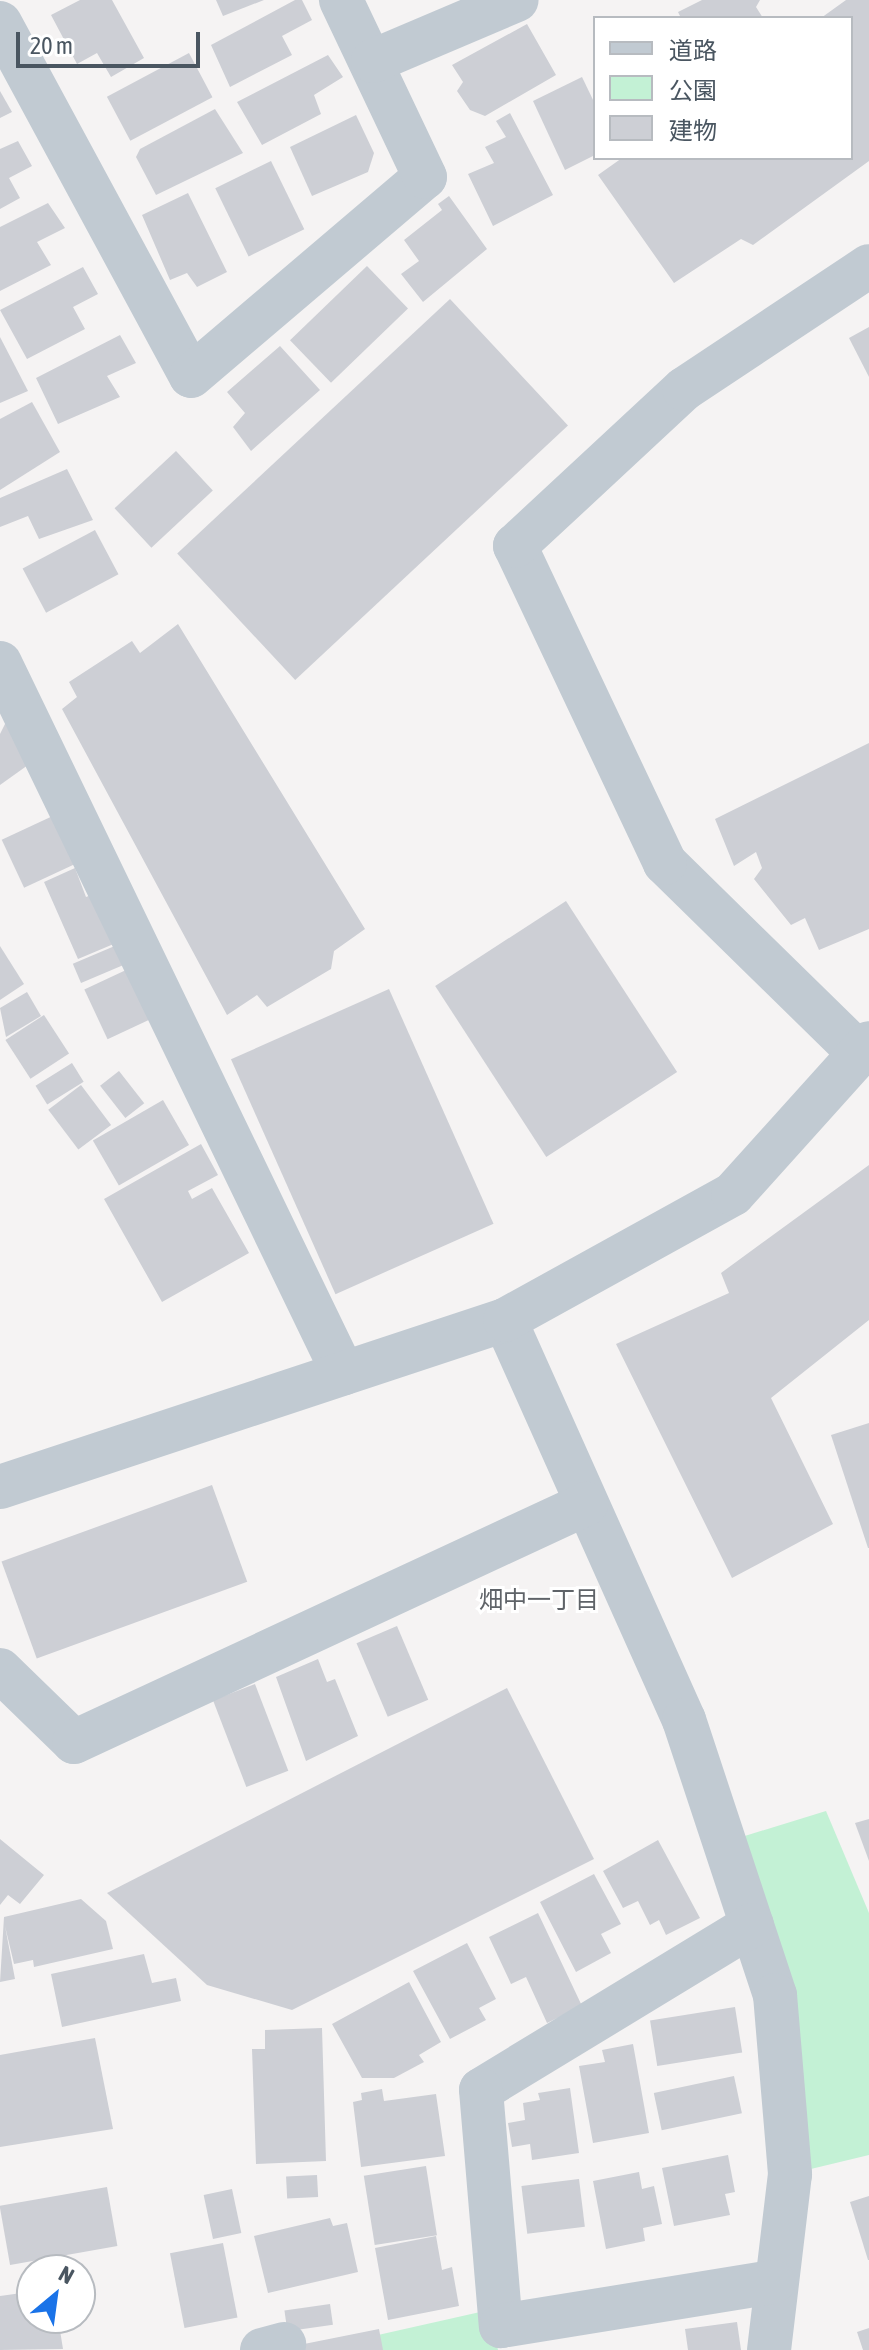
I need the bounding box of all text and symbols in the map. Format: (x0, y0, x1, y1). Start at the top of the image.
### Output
scale bar (20, 16, 204, 66)
legend (593, 16, 853, 160)
text: 20 m (30, 32, 73, 59)
text: 道路 (669, 37, 717, 64)
text: 公園 (669, 77, 717, 104)
text: 建物 (669, 117, 717, 144)
district label: 畑中一丁目 (479, 1586, 599, 1614)
north arrow (16, 2254, 96, 2334)
text: N (55, 2260, 79, 2289)

